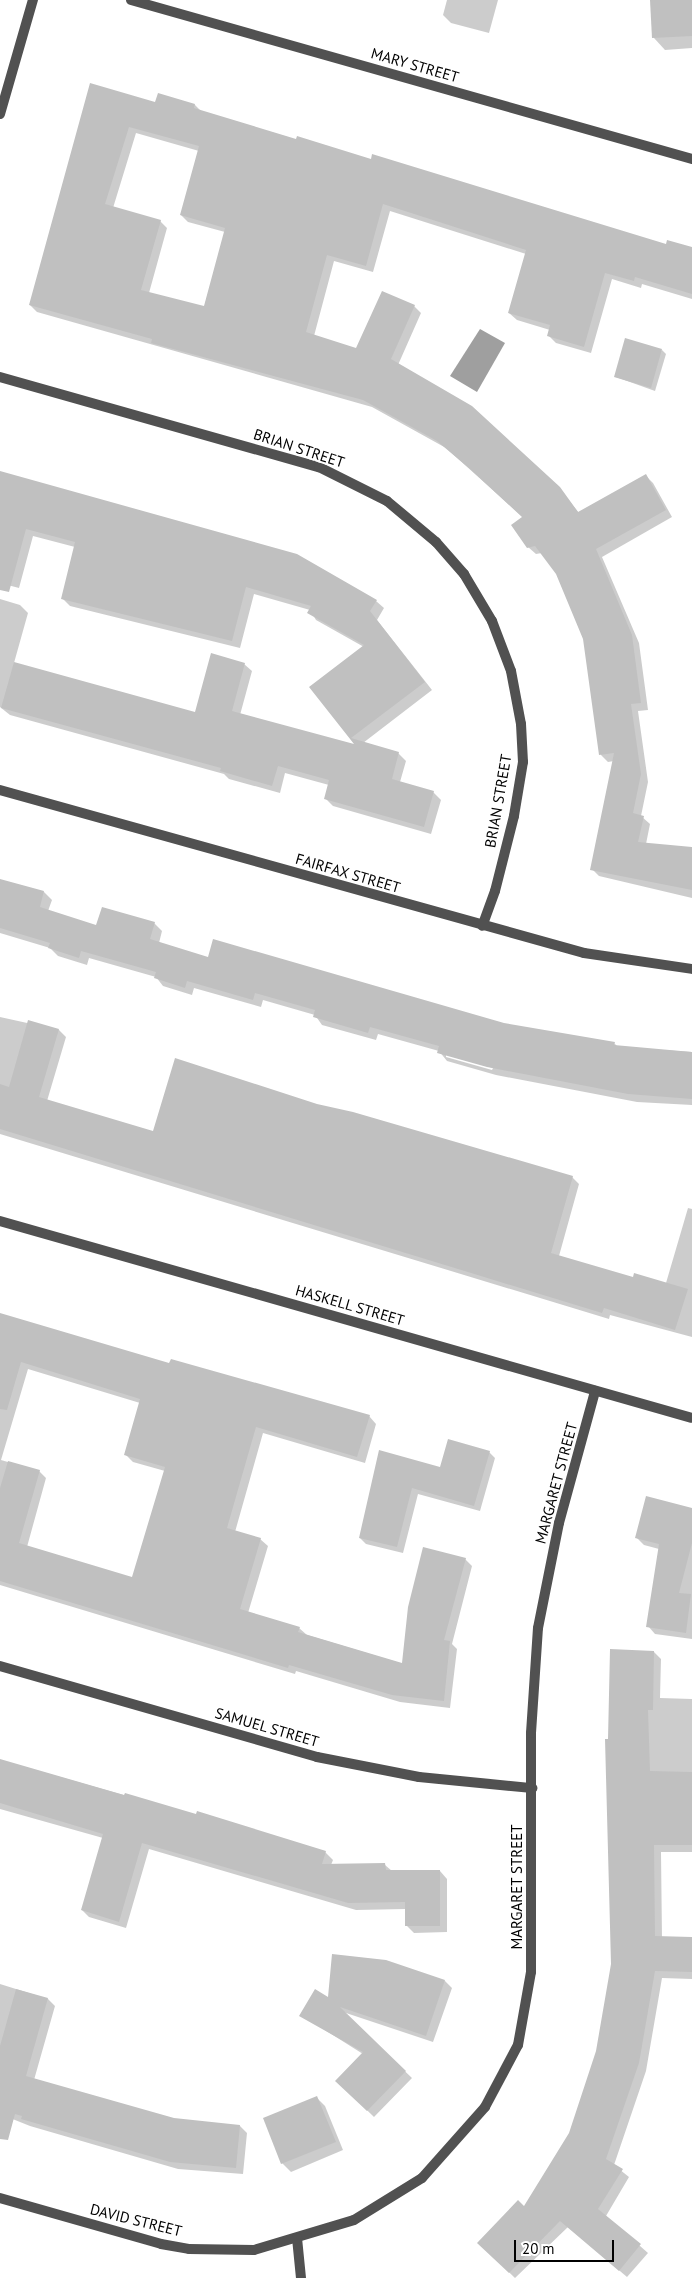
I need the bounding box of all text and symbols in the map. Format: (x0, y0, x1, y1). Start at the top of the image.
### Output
street label: MARY STREET (369, 44, 461, 86)
street label: BRIAN STREET (251, 425, 347, 471)
street label: BRIAN STREET (481, 753, 515, 849)
street label: FAIRFAX STREET (293, 849, 403, 897)
street label: HASKELL STREET (293, 1281, 407, 1329)
street label: MARGARET STREET (531, 1420, 581, 1546)
street label: SAMUEL STREET (213, 1703, 321, 1751)
street label: MARGARET STREET (508, 1824, 526, 1950)
street label: DAVID STREET (88, 2200, 184, 2240)
scale bar (517, 2230, 617, 2262)
text: 20 m (522, 2239, 555, 2258)

